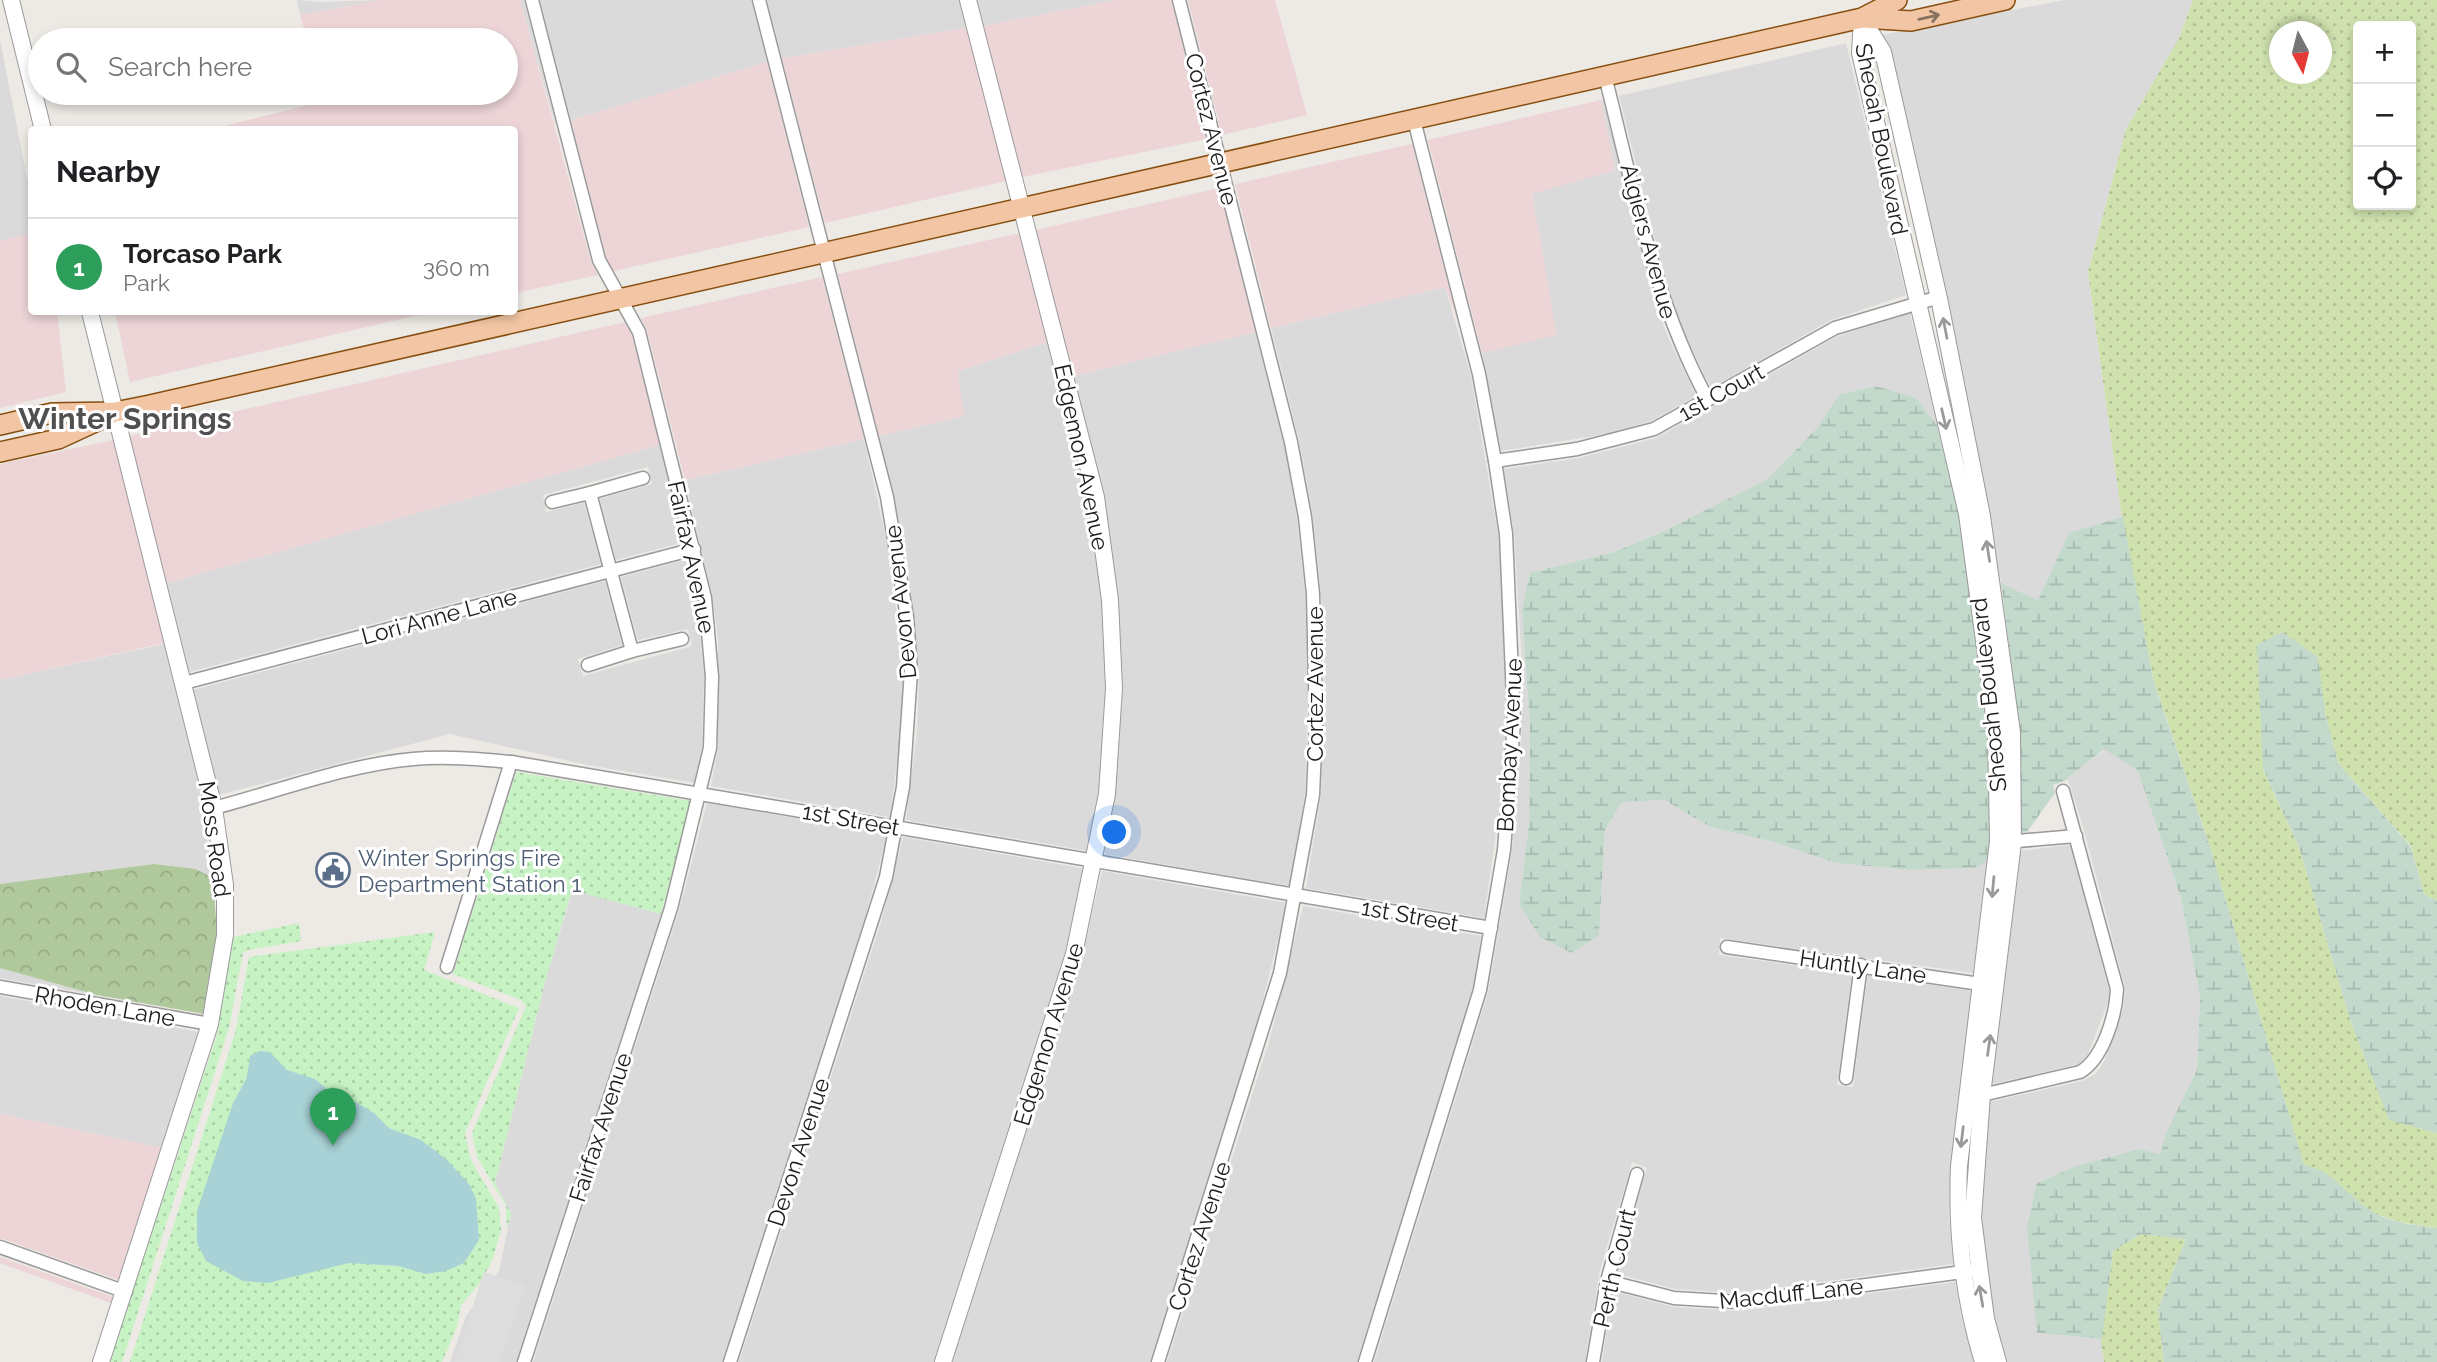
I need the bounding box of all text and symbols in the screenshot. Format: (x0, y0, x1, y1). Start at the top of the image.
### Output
one-way arrow (1917, 9, 1940, 23)
north arrow (2269, 21, 2332, 84)
map controls (2353, 21, 2416, 210)
button: + (2353, 21, 2416, 84)
search box (28, 28, 518, 105)
street label: Sheoah Boulevard (1850, 41, 1914, 237)
icon: search (52, 48, 90, 86)
street label: Cortez Avenue (1180, 50, 1244, 208)
text: Search here (108, 52, 252, 82)
button: − (2353, 84, 2416, 147)
button: locate (2353, 147, 2416, 210)
text: Nearby (56, 154, 160, 189)
street label: Algiers Avenue (1615, 160, 1683, 322)
text: Torcaso Park (123, 239, 282, 269)
text: 1 (73, 254, 85, 281)
text: 360 m (423, 254, 490, 281)
text: Park (123, 269, 170, 296)
one-way arrow (1938, 317, 1952, 340)
street label: 1st Court (1674, 357, 1769, 426)
street label: Edgemon Avenue (1049, 361, 1115, 553)
district label: Winter Springs (18, 401, 232, 436)
one-way arrow (1938, 407, 1951, 430)
street label: Fairfax Avenue (663, 478, 721, 636)
street label: Devon Avenue (879, 524, 921, 680)
one-way arrow (1981, 541, 1994, 563)
street label: Lori Anne Lane (358, 582, 520, 650)
street label: Sheoah Boulevard (1964, 597, 2012, 793)
street label: Cortez Avenue (1301, 606, 1328, 762)
street label: Bombay Avenue (1491, 657, 1527, 833)
street label: Moss Road (193, 779, 237, 899)
street label: 1st Street (800, 797, 902, 841)
your location (1097, 815, 1131, 849)
place label: Winter Springs Fire Department Station 1 (358, 844, 582, 897)
public building icon: Winter Springs Fire Department Station 1 (314, 851, 352, 889)
one-way arrow (1987, 875, 2000, 898)
street label: 1st Street (1359, 893, 1461, 937)
street label: Edgemon Avenue (1007, 939, 1089, 1129)
street label: Huntly Lane (1798, 944, 1928, 988)
street label: Rhoden Lane (33, 980, 177, 1032)
one-way arrow (1983, 1034, 1996, 1057)
street label: Fairfax Avenue (563, 1049, 637, 1205)
street label: Devon Avenue (761, 1074, 835, 1230)
pin: 1 (310, 1088, 356, 1146)
one-way arrow (1956, 1125, 1969, 1148)
street label: Cortez Avenue (1162, 1158, 1236, 1314)
street label: Perth Court (1587, 1205, 1641, 1330)
street label: Macduff Lane (1718, 1272, 1864, 1314)
one-way arrow (1974, 1285, 1988, 1308)

